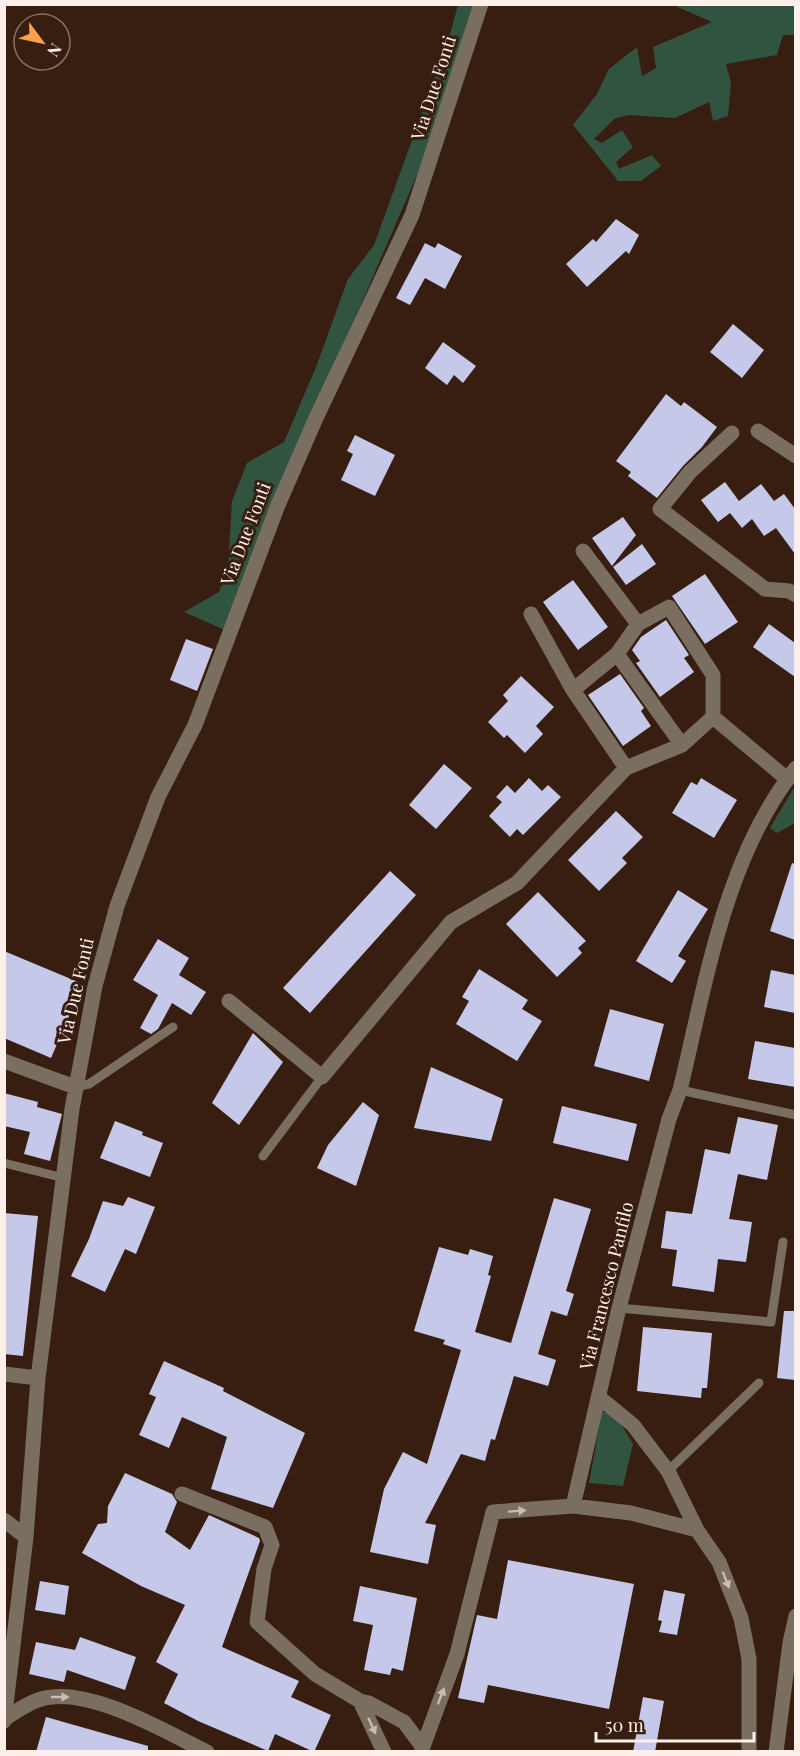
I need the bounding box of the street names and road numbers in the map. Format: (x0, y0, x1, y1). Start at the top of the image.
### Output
street label: Via Due Fonti (405, 32, 461, 144)
street label: Via Due Fonti (214, 479, 276, 590)
street label: Via Due Fonti (51, 935, 99, 1047)
street label: Via Francesco Panfilo (573, 1199, 639, 1373)

